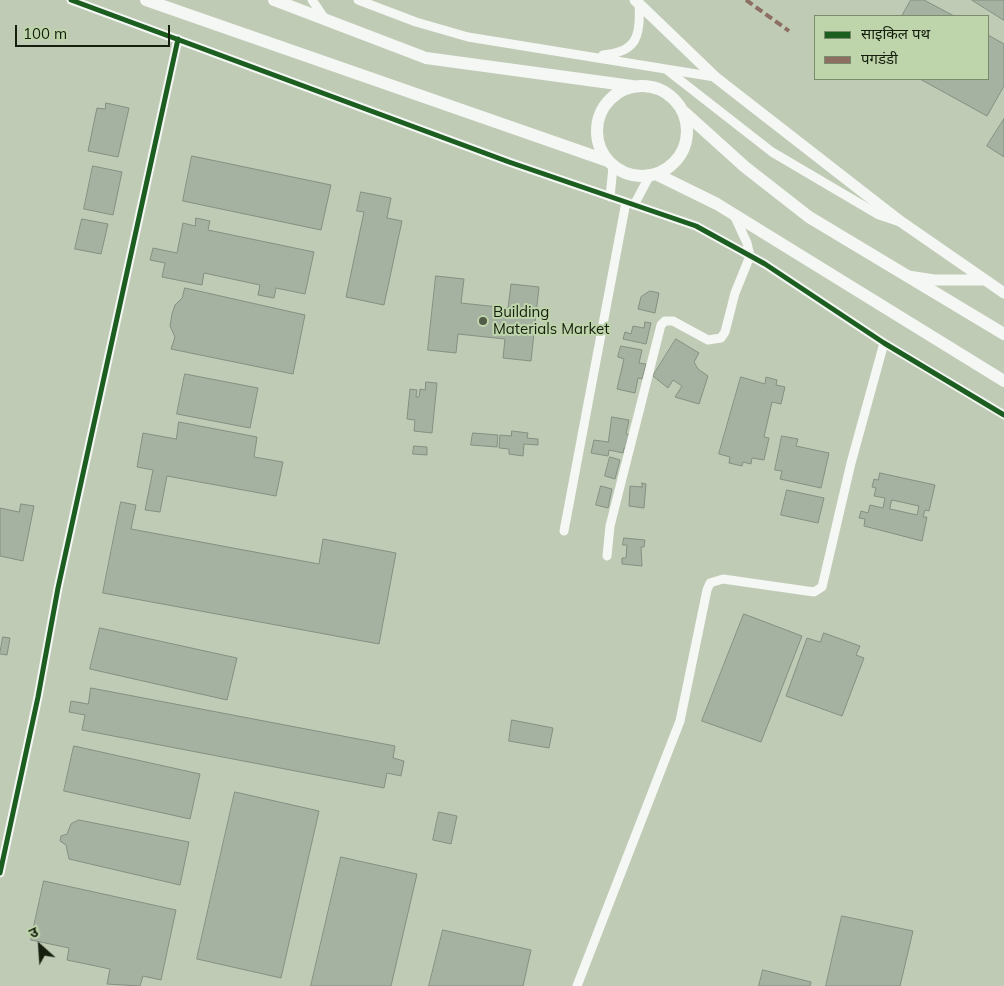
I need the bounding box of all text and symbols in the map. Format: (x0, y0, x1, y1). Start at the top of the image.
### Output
scale bar (18, 15, 172, 47)
legend (814, 15, 989, 80)
text: 100 m (23, 24, 67, 43)
text: साइकिल पथ (861, 24, 930, 43)
text: पगडंडी (861, 49, 898, 68)
place label: Building Materials Market (493, 303, 609, 338)
marker: Building Materials Market (477, 315, 489, 327)
north arrow (15, 921, 65, 971)
text: उ (26, 923, 41, 942)

